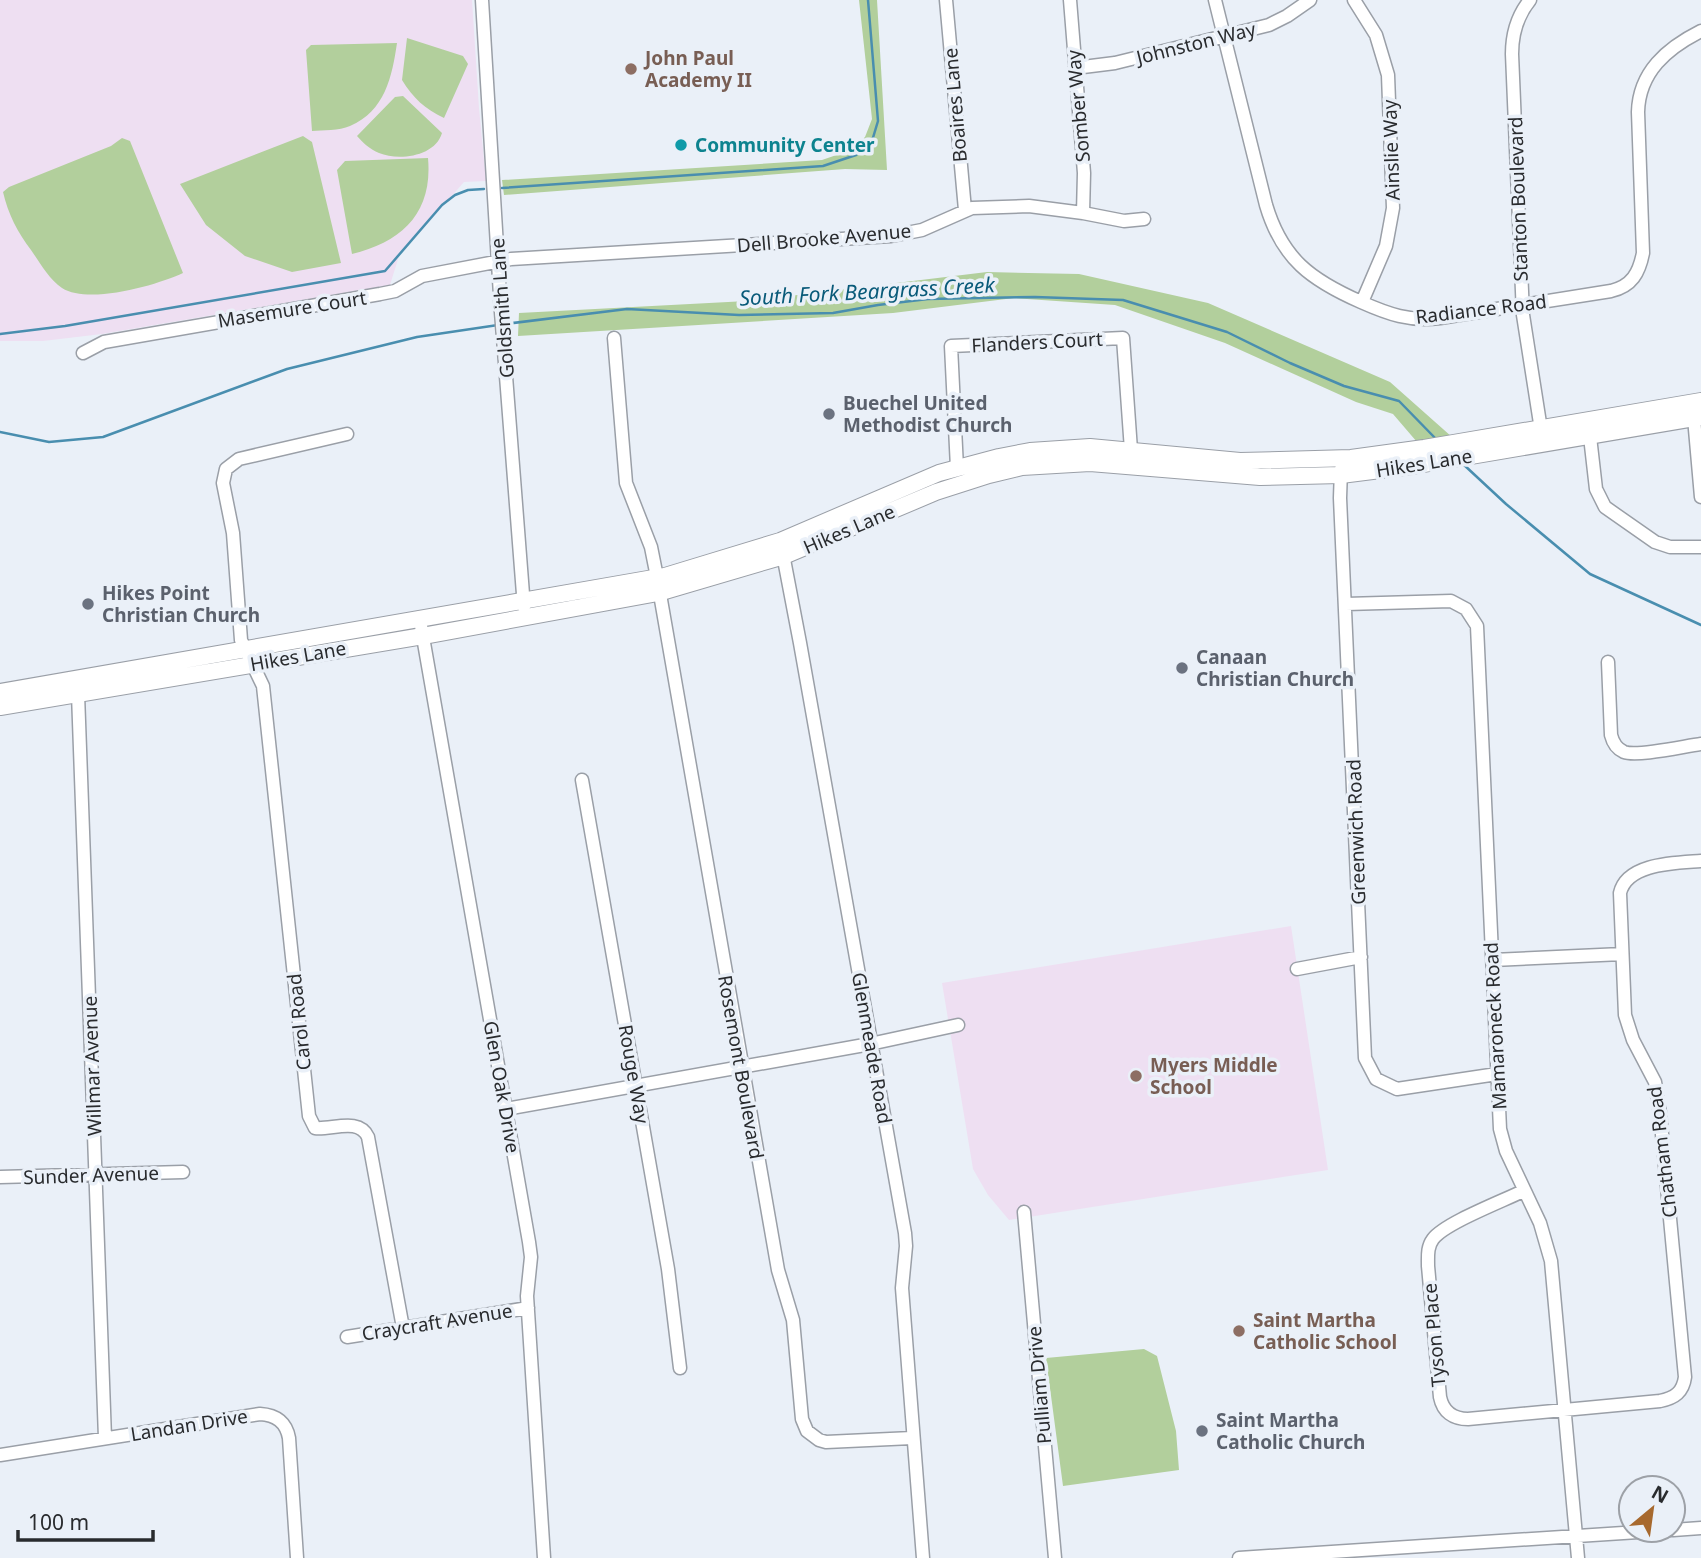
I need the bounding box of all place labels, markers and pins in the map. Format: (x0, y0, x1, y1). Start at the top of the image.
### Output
place label: John Paul Academy II (643, 45, 752, 93)
marker: John Paul Academy II (623, 61, 639, 77)
place label: Community Center (695, 132, 875, 158)
marker: Community Center (673, 137, 689, 153)
place label: Buechel United Methodist Church (843, 390, 1012, 438)
marker: Buechel United Methodist Church (821, 406, 837, 422)
place label: Hikes Point Christian Church (102, 580, 260, 628)
marker: Hikes Point Christian Church (80, 596, 96, 612)
place label: Canaan Christian Church (1196, 644, 1354, 692)
marker: Canaan Christian Church (1174, 660, 1190, 676)
place label: Myers Middle School (1150, 1052, 1278, 1100)
marker: Myers Middle School (1128, 1068, 1144, 1084)
place label: Saint Martha Catholic School (1253, 1307, 1397, 1355)
marker: Saint Martha Catholic School (1231, 1323, 1247, 1339)
place label: Saint Martha Catholic Church (1216, 1407, 1365, 1455)
marker: Saint Martha Catholic Church (1194, 1423, 1210, 1439)

